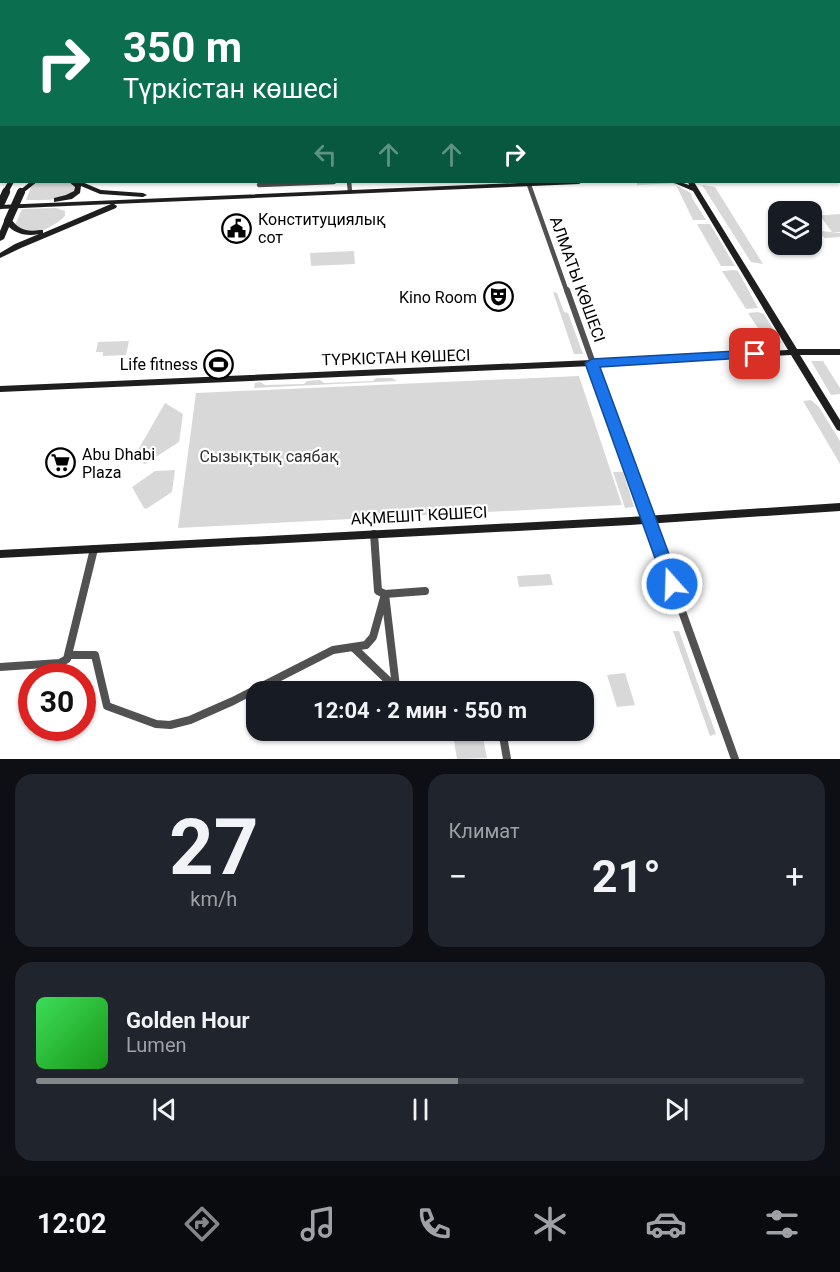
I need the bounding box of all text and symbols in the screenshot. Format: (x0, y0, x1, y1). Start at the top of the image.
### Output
text: 350 m (123, 23, 242, 72)
icon: right (24, 24, 102, 102)
text: Түркістан көшесі (123, 73, 338, 105)
icon: left (309, 138, 342, 171)
icon: ahead (372, 138, 405, 171)
icon: ahead (435, 138, 468, 171)
icon: right (498, 138, 531, 171)
map controls (768, 201, 822, 255)
button: layers (768, 201, 822, 255)
place label: Конституциялық сот (258, 210, 386, 247)
public building icon: Конституциялық сот (221, 212, 253, 244)
street label: АЛМАТЫ КӨШЕСІ (546, 214, 609, 345)
theatre icon: Kino Room (482, 281, 514, 313)
place label: Kino Room (399, 288, 477, 307)
pin (729, 328, 780, 379)
icon: arrive (738, 337, 771, 370)
street label: ТҮРКІСТАН КӨШЕСІ (321, 345, 471, 370)
sports icon: Life fitness (203, 348, 235, 380)
place label: Life fitness (120, 355, 198, 374)
place label: Abu Dhabi Plaza (82, 445, 155, 482)
supermarket icon: Abu Dhabi Plaza (45, 447, 77, 479)
park label: Сызықтық саябақ (199, 447, 339, 466)
street label: АҚМЕШІТ КӨШЕСІ (350, 502, 488, 529)
position arrow (640, 552, 704, 616)
speed limit sign: 30 (18, 663, 96, 741)
text: 12:04 · 2 мин · 550 m (313, 698, 527, 723)
text: 27 (169, 802, 259, 893)
text: Климат (449, 819, 520, 843)
text: 21° (592, 850, 661, 903)
text: − (449, 857, 467, 896)
text: + (785, 857, 804, 896)
text: km/h (190, 887, 237, 911)
text: Golden Hour (126, 1008, 250, 1033)
text: Lumen (126, 1033, 187, 1057)
icon: previous (148, 1093, 181, 1126)
icon: pause (404, 1093, 437, 1126)
icon: next (660, 1093, 693, 1126)
icon: directions (181, 1203, 223, 1245)
icon: music (297, 1203, 339, 1245)
icon: phone (413, 1203, 455, 1245)
icon: climate (529, 1203, 571, 1245)
icon: car (645, 1203, 687, 1245)
icon: filters (761, 1203, 803, 1245)
text: 12:02 (37, 1208, 107, 1240)

